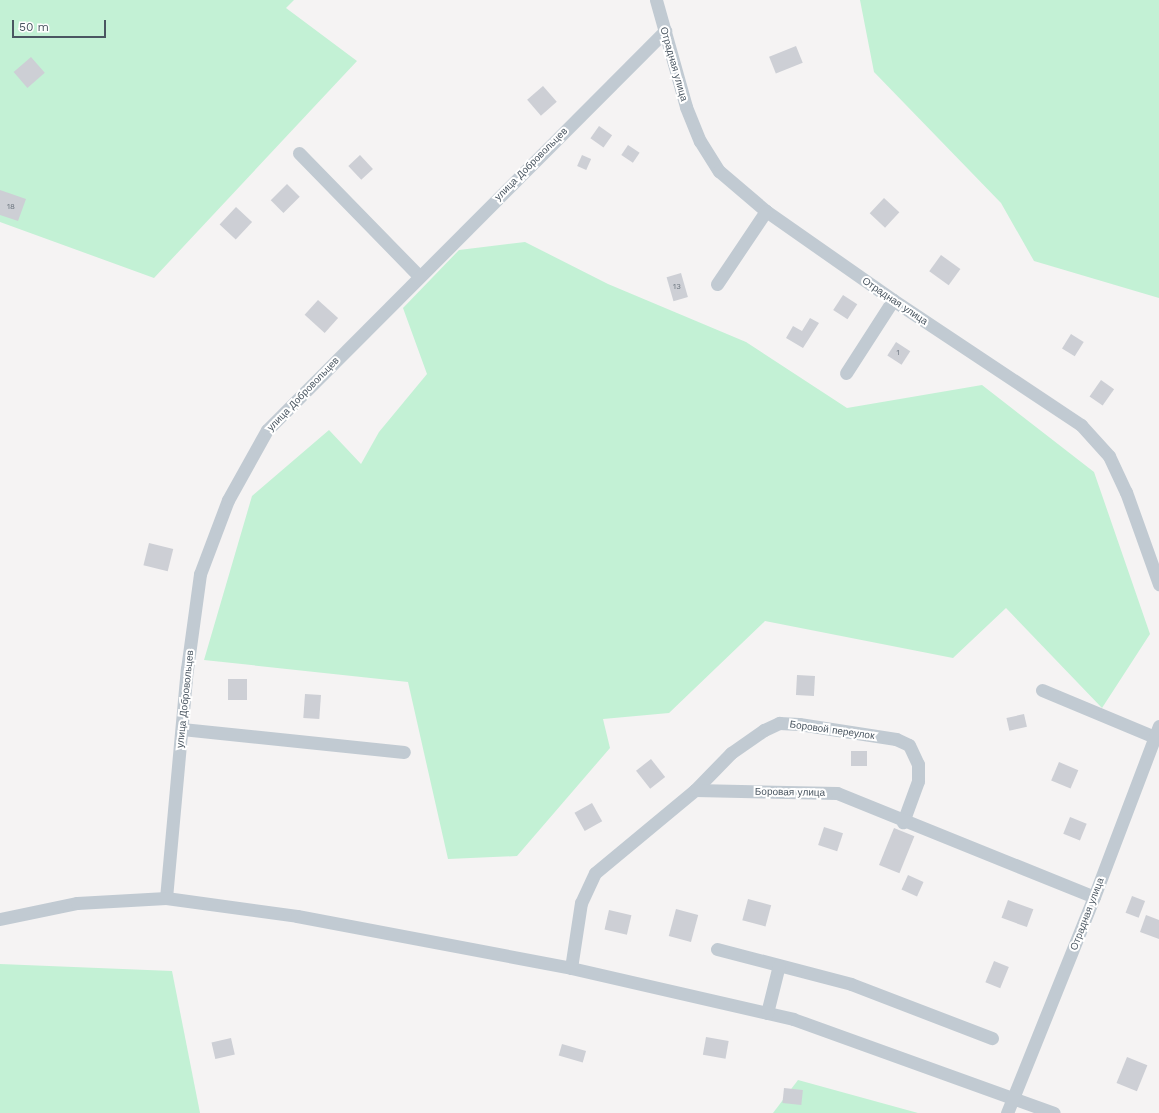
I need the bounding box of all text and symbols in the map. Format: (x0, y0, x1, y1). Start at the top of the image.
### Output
scale bar (14, 12, 108, 38)
text: 50 m (19, 20, 49, 34)
street label: Отрадная улица (658, 25, 690, 103)
street label: улица Добровольцев (492, 125, 570, 203)
house number: 18 (7, 202, 15, 212)
street label: Отрадная улица (860, 275, 930, 327)
house number: 13 (673, 282, 681, 292)
house number: 1 (896, 348, 900, 358)
street label: улица Добровольцев (265, 354, 341, 434)
street label: улица Добровольцев (174, 650, 196, 748)
street label: Боровой переулок (789, 718, 875, 742)
street label: Боровая улица (755, 785, 825, 799)
street label: Отрадная улица (1068, 876, 1106, 952)

